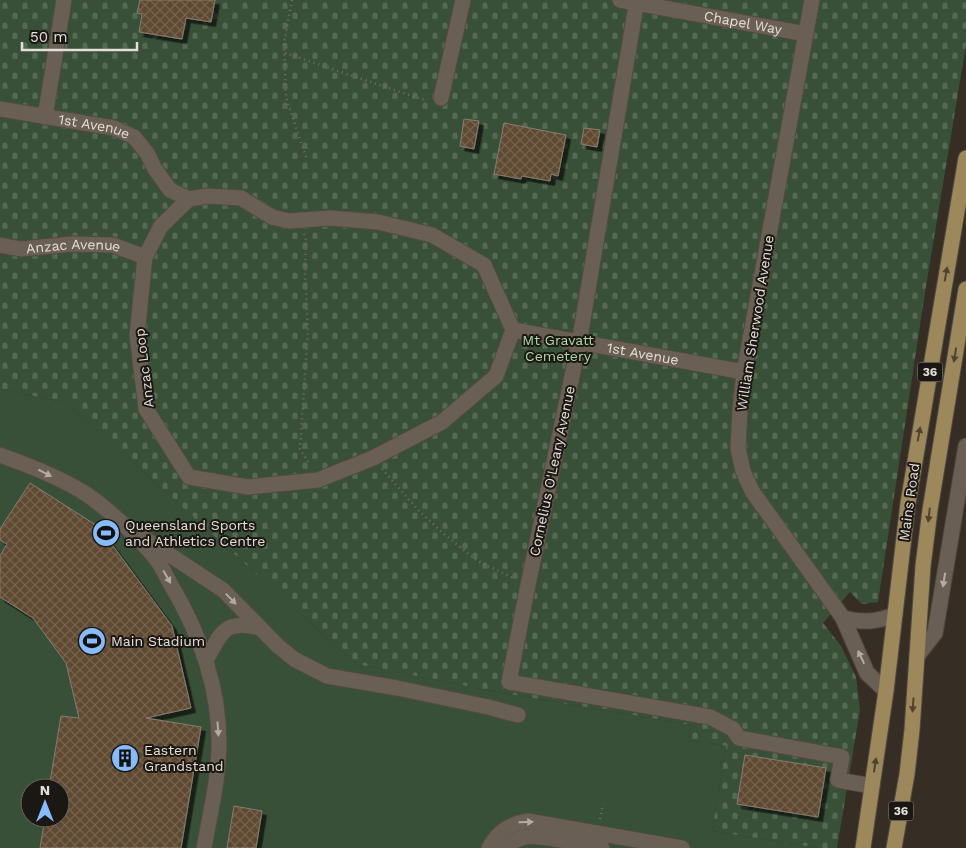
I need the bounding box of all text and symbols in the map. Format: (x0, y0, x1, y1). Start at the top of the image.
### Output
street label: Chapel Way (703, 8, 784, 38)
scale bar (22, 20, 138, 52)
text: 50 m (30, 28, 67, 46)
street label: 1st Avenue (58, 111, 132, 142)
street label: William Sherwood Avenue (733, 234, 777, 412)
street label: Anzac Avenue (25, 236, 123, 256)
one-way arrow (943, 265, 951, 281)
street label: Anzac Loop (131, 327, 157, 409)
park label: Mt Gravatt Cemetery (522, 332, 594, 364)
street label: 1st Avenue (606, 339, 680, 368)
one-way arrow (951, 347, 959, 363)
road number: 36 (918, 362, 942, 382)
street label: Cornelius O'Leary Avenue (526, 384, 578, 558)
one-way arrow (916, 426, 924, 442)
street label: Mains Road (896, 462, 922, 542)
one-way arrow (38, 469, 52, 477)
one-way arrow (925, 508, 933, 524)
place label: Queensland Sports and Athletics Centre (125, 517, 265, 549)
sports icon: Queensland Sports and Athletics Centre (91, 518, 121, 548)
one-way arrow (162, 571, 171, 584)
one-way arrow (939, 572, 947, 588)
one-way arrow (225, 593, 237, 605)
sports icon: Main Stadium (77, 626, 107, 656)
place label: Main Stadium (111, 633, 205, 649)
one-way arrow (856, 650, 864, 664)
one-way arrow (909, 697, 917, 713)
one-way arrow (214, 722, 222, 738)
place label: Eastern Grandstand (144, 742, 224, 774)
building icon: Eastern Grandstand (110, 743, 140, 773)
one-way arrow (872, 757, 880, 773)
north arrow (20, 778, 70, 828)
text: N (40, 782, 50, 798)
road number: 36 (888, 801, 914, 820)
one-way arrow (519, 818, 535, 826)

